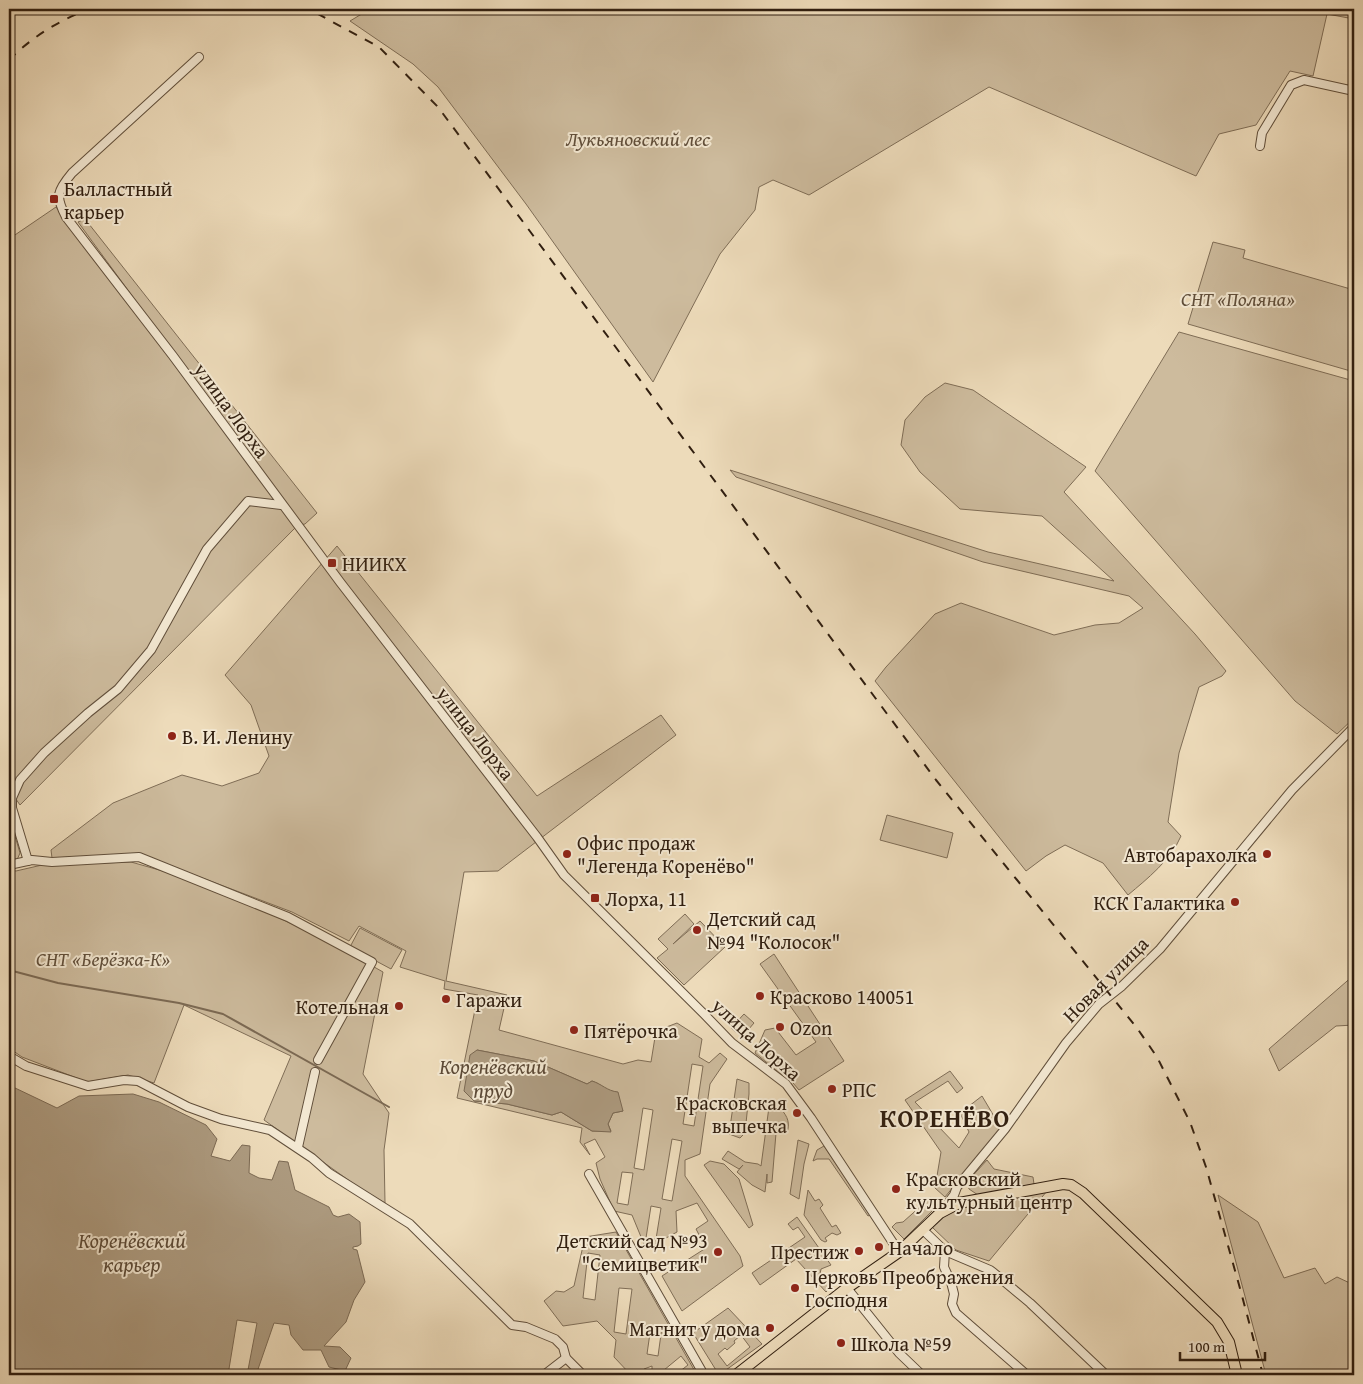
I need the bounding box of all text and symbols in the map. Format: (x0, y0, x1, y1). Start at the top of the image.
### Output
park label: Лукьяновский лес (566, 124, 711, 153)
place label: Балластный карьер (64, 174, 173, 226)
marker: Балластный карьер (48, 193, 60, 205)
park label: СНТ «Поляна» (1181, 284, 1295, 313)
street label: улица Лорха (187, 355, 277, 464)
place label: НИИКХ (342, 549, 408, 578)
marker: НИИКХ (326, 557, 338, 569)
street label: улица Лорха (430, 679, 522, 786)
place label: В. И. Ленину (182, 722, 293, 751)
marker: В. И. Ленину (166, 730, 178, 742)
place label: Офис продаж "Легенда Коренёво" (577, 828, 755, 880)
place label: Автобарахолка (1124, 840, 1257, 869)
marker: Офис продаж "Легенда Коренёво" (561, 848, 573, 860)
marker: Автобарахолка (1261, 848, 1273, 860)
place label: Лорха, 11 (605, 884, 687, 913)
place label: КСК Галактика (1093, 888, 1225, 917)
marker: Лорха, 11 (589, 892, 601, 904)
marker: КСК Галактика (1229, 896, 1241, 908)
place label: Детский сад №94 "Колосок" (706, 904, 840, 956)
marker: Детский сад №94 "Колосок" (691, 924, 703, 936)
street label: Новая улица (1055, 929, 1155, 1029)
park label: СНТ «Берёзка-К» (36, 944, 170, 973)
place label: Красково 140051 (770, 982, 914, 1011)
place label: Гаражи (456, 985, 522, 1014)
street label: улица Лорха (705, 990, 809, 1087)
marker: Красково 140051 (754, 990, 766, 1002)
place label: Котельная (296, 992, 389, 1021)
marker: Гаражи (440, 993, 452, 1005)
marker: Котельная (393, 1000, 405, 1012)
place label: Ozon (790, 1013, 832, 1042)
place label: Пятёрочка (584, 1016, 678, 1045)
marker: Ozon (774, 1021, 786, 1033)
marker: Пятёрочка (568, 1024, 580, 1036)
water label: Коренёвский пруд (439, 1051, 547, 1106)
place label: РПС (842, 1075, 877, 1104)
marker: РПС (826, 1083, 838, 1095)
place label: Красковская выпечка (676, 1088, 787, 1140)
district label: КОРЕНЁВО (880, 1100, 1010, 1136)
marker: Красковская выпечка (791, 1107, 803, 1119)
place label: Красковский культурный центр (906, 1164, 1073, 1216)
marker: Красковский культурный центр (890, 1183, 902, 1195)
water label: Коренёвский карьер (78, 1225, 186, 1280)
place label: Детский сад №93 "Семицветик" (556, 1226, 708, 1278)
place label: Начало (889, 1233, 953, 1262)
place label: Престиж (771, 1237, 849, 1266)
marker: Начало (873, 1241, 885, 1253)
marker: Престиж (853, 1245, 865, 1257)
marker: Детский сад №93 "Семицветик" (712, 1246, 724, 1258)
place label: Церковь Преображения Господня (805, 1262, 1014, 1314)
marker: Церковь Преображения Господня (789, 1282, 801, 1294)
place label: Магнит у дома (629, 1314, 760, 1343)
marker: Магнит у дома (764, 1322, 776, 1334)
place label: Школа №59 (851, 1329, 951, 1358)
scale bar (1180, 1329, 1266, 1361)
text: 100 m (1188, 1336, 1226, 1357)
marker: Школа №59 (835, 1337, 847, 1349)

